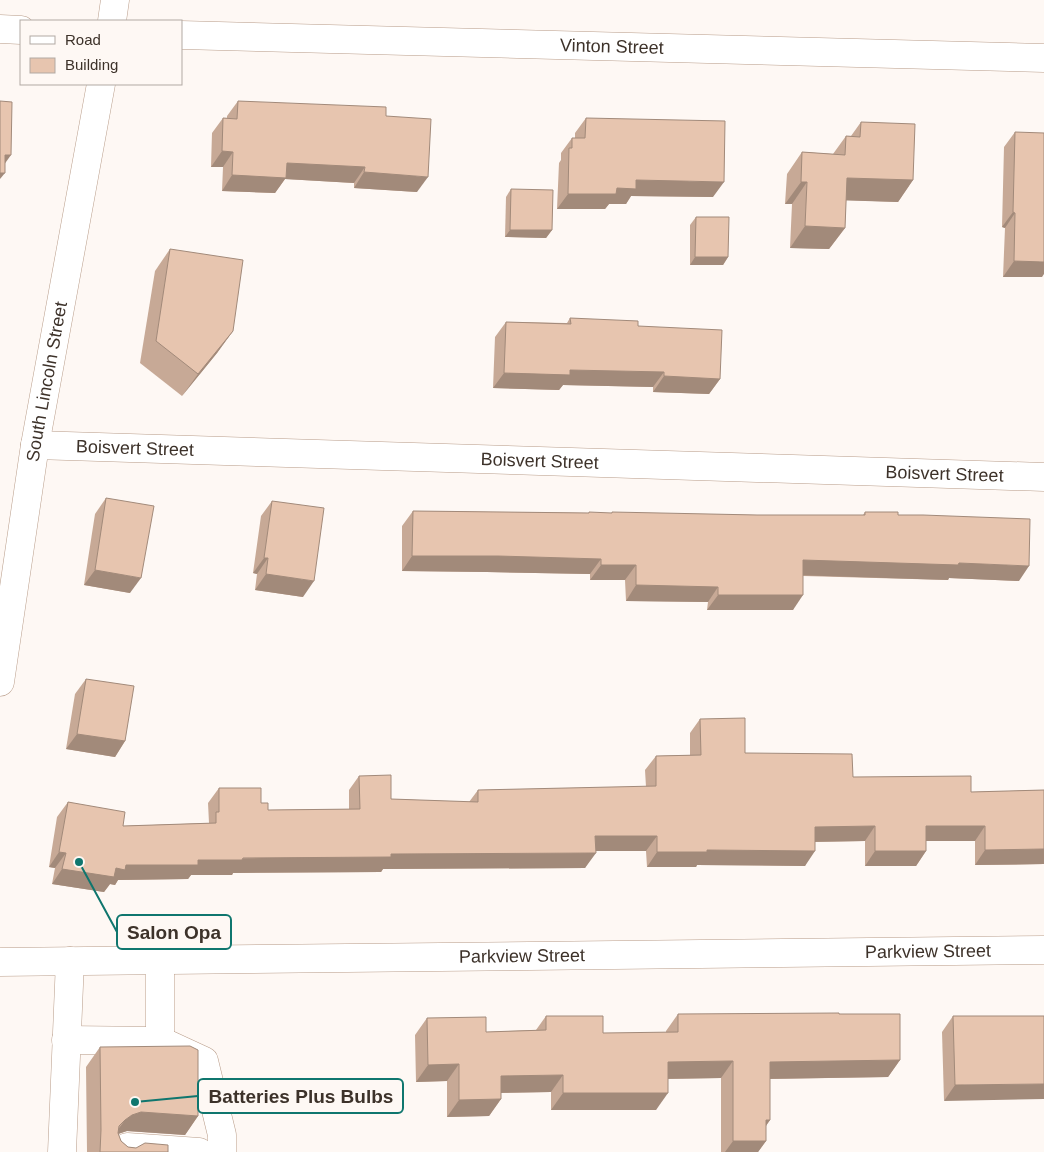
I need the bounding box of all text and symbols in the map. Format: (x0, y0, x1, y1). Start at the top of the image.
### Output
legend (20, 20, 182, 85)
text: Road (65, 31, 101, 48)
street label: Vinton Street (560, 35, 664, 58)
text: Building (65, 56, 118, 73)
street label: South Lincoln Street (23, 300, 71, 463)
street label: Boisvert Street (76, 436, 194, 460)
street label: Boisvert Street (480, 449, 599, 473)
street label: Boisvert Street (885, 462, 1004, 486)
callout: Salon Opa (117, 915, 231, 949)
text: Salon Opa (127, 922, 221, 943)
street label: Parkview Street (865, 941, 991, 962)
street label: Parkview Street (459, 945, 585, 967)
callout: Batteries Plus Bulbs (198, 1079, 403, 1113)
text: Batteries Plus Bulbs (209, 1086, 393, 1107)

